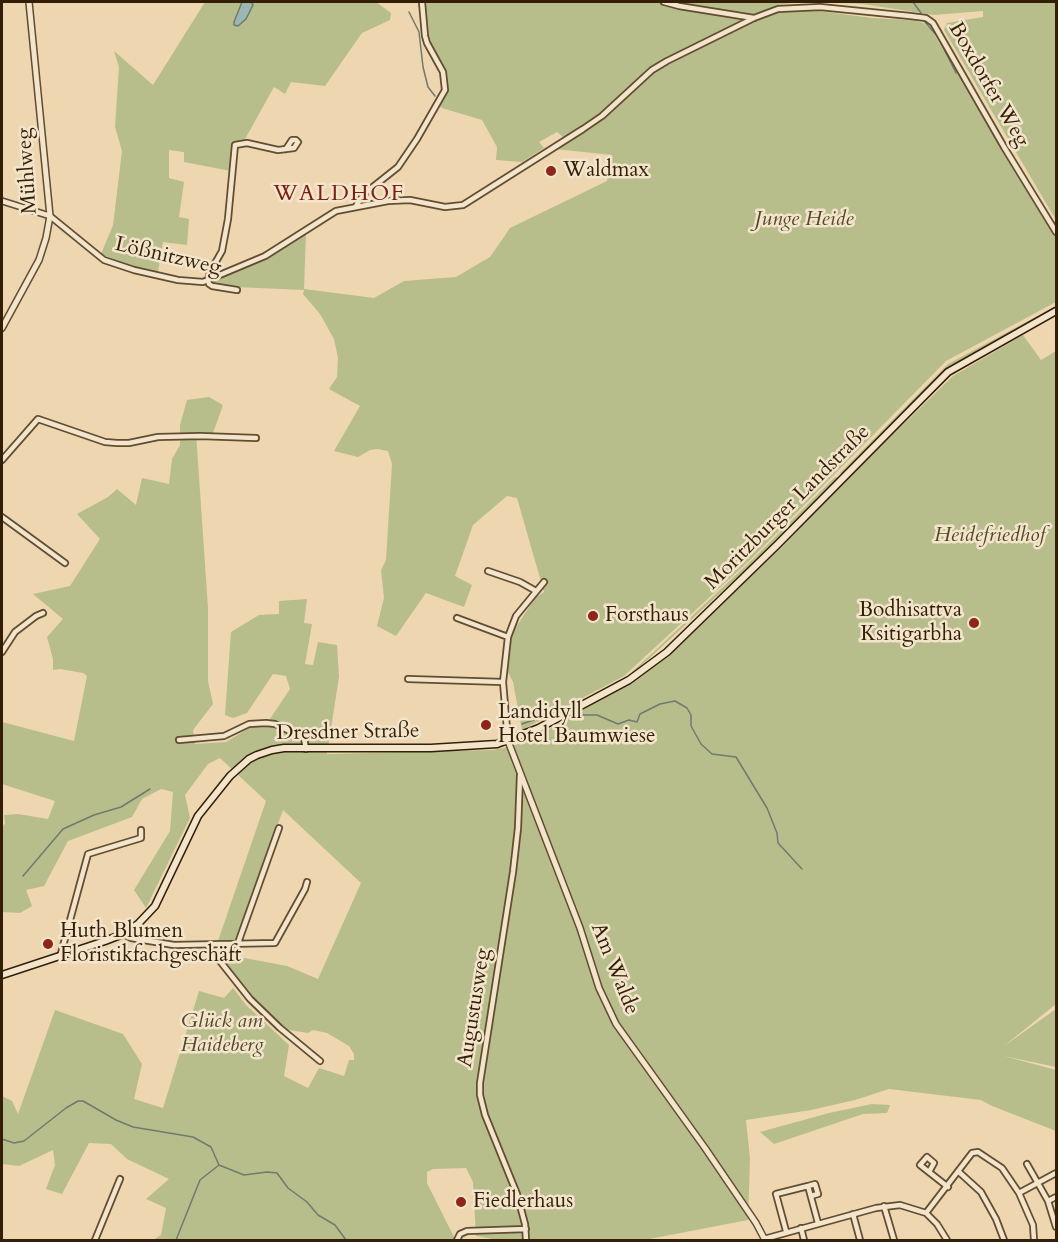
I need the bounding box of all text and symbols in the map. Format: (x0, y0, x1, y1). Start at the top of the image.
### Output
street label: Boxdorfer Weg (942, 18, 1034, 152)
street label: Mühlweg (12, 127, 44, 215)
place label: Waldmax (563, 158, 649, 184)
marker: Waldmax (544, 164, 558, 178)
district label: WALDHOF (273, 182, 405, 208)
park label: Junge Heide (754, 207, 854, 233)
street label: Lößnitzweg (112, 233, 224, 281)
street label: Moritzburger Landstraße (700, 420, 876, 596)
park label: Heidefriedhof (934, 523, 1046, 549)
place label: Bodhisattva Ksitigarbha (859, 598, 962, 648)
place label: Forsthaus (605, 603, 689, 629)
marker: Forsthaus (586, 609, 600, 623)
marker: Bodhisattva Ksitigarbha (967, 616, 981, 630)
place label: Landidyll Hotel Baumwiese (498, 700, 656, 750)
marker: Landidyll Hotel Baumwiese (479, 718, 493, 732)
street label: Dresdner Straße (276, 719, 420, 747)
place label: Huth Blumen Floristikfachgeschäft (60, 919, 241, 969)
street label: Am Walde (584, 919, 644, 1019)
marker: Huth Blumen Floristikfachgeschäft (41, 937, 55, 951)
street label: Augustusweg (453, 947, 497, 1069)
park label: Glück am Haideberg (180, 1009, 264, 1059)
place label: Fiedlerhaus (473, 1189, 573, 1215)
marker: Fiedlerhaus (454, 1195, 468, 1209)

